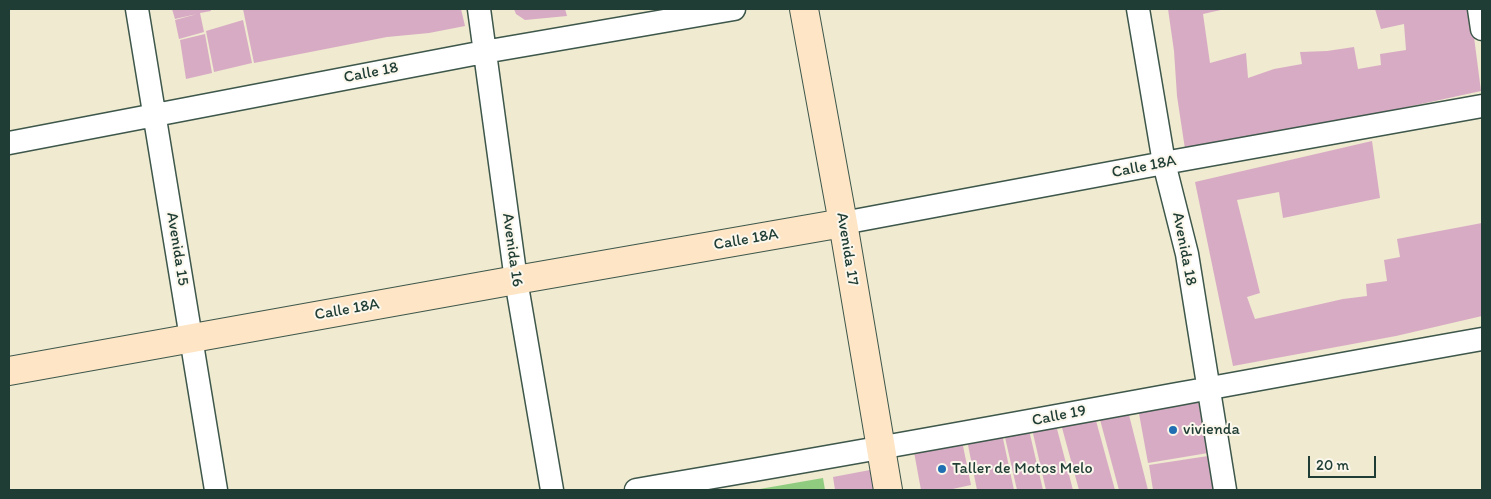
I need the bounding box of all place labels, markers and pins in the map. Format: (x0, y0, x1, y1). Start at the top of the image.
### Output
place label: vivienda (1183, 420, 1240, 440)
marker: vivienda (1167, 424, 1179, 436)
place label: Taller de Motos Melo (952, 459, 1093, 479)
marker: Taller de Motos Melo (936, 463, 948, 475)

